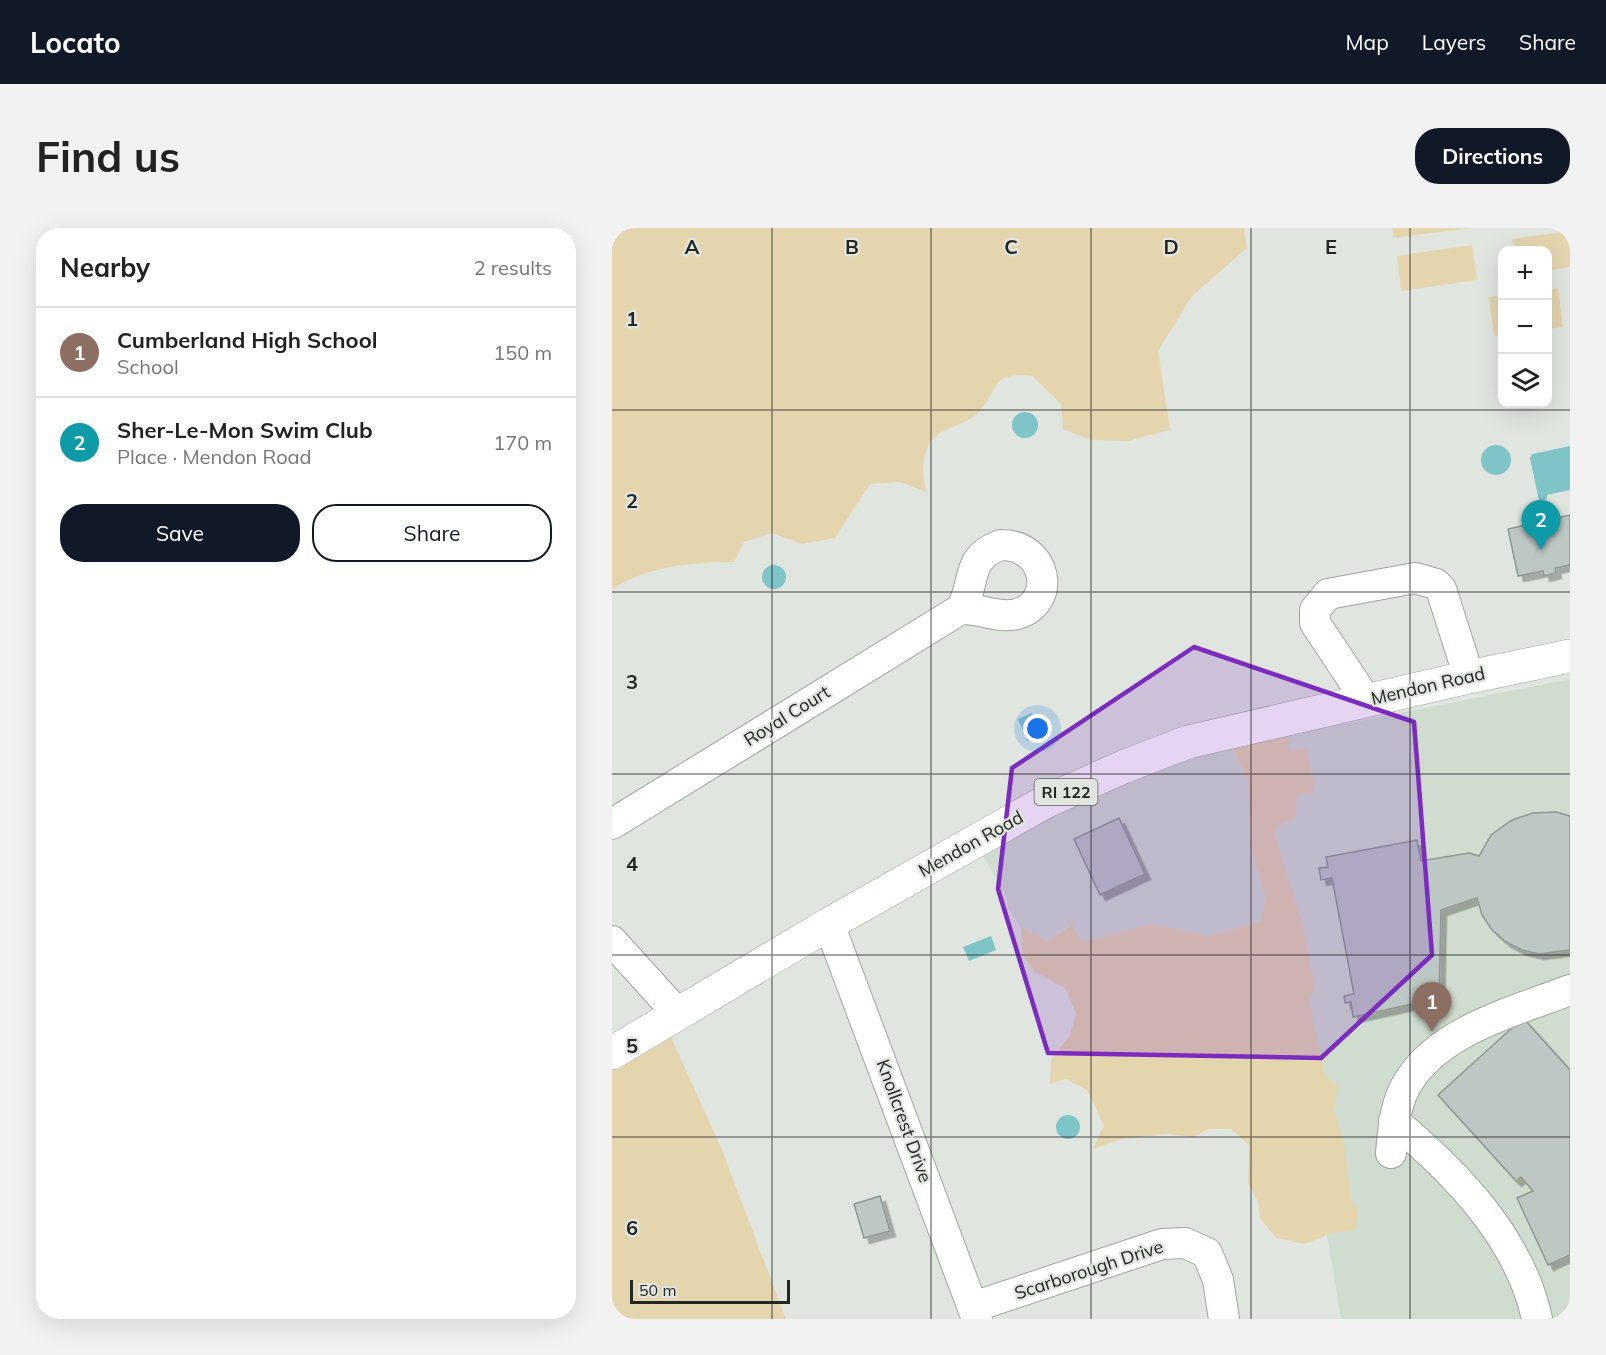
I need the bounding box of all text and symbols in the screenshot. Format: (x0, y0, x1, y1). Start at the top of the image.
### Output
text: Locato (30, 25, 121, 60)
text: Map (1346, 29, 1389, 55)
text: Layers (1422, 29, 1486, 55)
text: Share (1519, 29, 1576, 55)
button: Directions (1415, 128, 1570, 184)
text: Find us (36, 130, 180, 183)
text: A (685, 234, 700, 259)
text: B (845, 234, 859, 259)
text: C (1004, 234, 1018, 259)
text: D (1163, 234, 1179, 259)
text: E (1325, 234, 1337, 259)
map controls (1498, 246, 1552, 408)
button: + (1498, 246, 1552, 300)
text: Nearby (60, 251, 150, 284)
text: 2 results (474, 255, 552, 280)
button: − (1498, 300, 1552, 354)
text: 1 (626, 306, 638, 331)
text: Cumberland High School (117, 326, 377, 354)
text: 1 (74, 340, 86, 365)
text: 150 m (493, 340, 552, 365)
text: School (117, 354, 179, 379)
button: layers (1498, 354, 1552, 408)
text: Sher-Le-Mon Swim Club (117, 416, 373, 444)
text: 2 (74, 430, 86, 455)
text: 170 m (493, 430, 552, 455)
text: Place · Mendon Road (117, 444, 312, 469)
text: 2 (626, 488, 638, 513)
pin: 2 (1522, 500, 1560, 550)
button: Save (60, 504, 300, 562)
button: Share (312, 504, 552, 562)
street label: Mendon Road (1369, 661, 1487, 710)
text: 3 (626, 669, 638, 694)
street label: Royal Court (739, 680, 834, 751)
your location (1023, 714, 1052, 743)
road number: RI 122 (1034, 779, 1098, 805)
street label: Mendon Road (914, 805, 1027, 882)
text: 4 (626, 851, 638, 876)
pin: 1 (1412, 982, 1452, 1032)
text: 5 (626, 1033, 638, 1058)
street label: Knollcrest Drive (872, 1056, 937, 1185)
text: 6 (626, 1215, 638, 1240)
street label: Scarborough Drive (1012, 1235, 1166, 1304)
scale bar (630, 1277, 790, 1304)
text: 50 m (639, 1280, 676, 1300)

